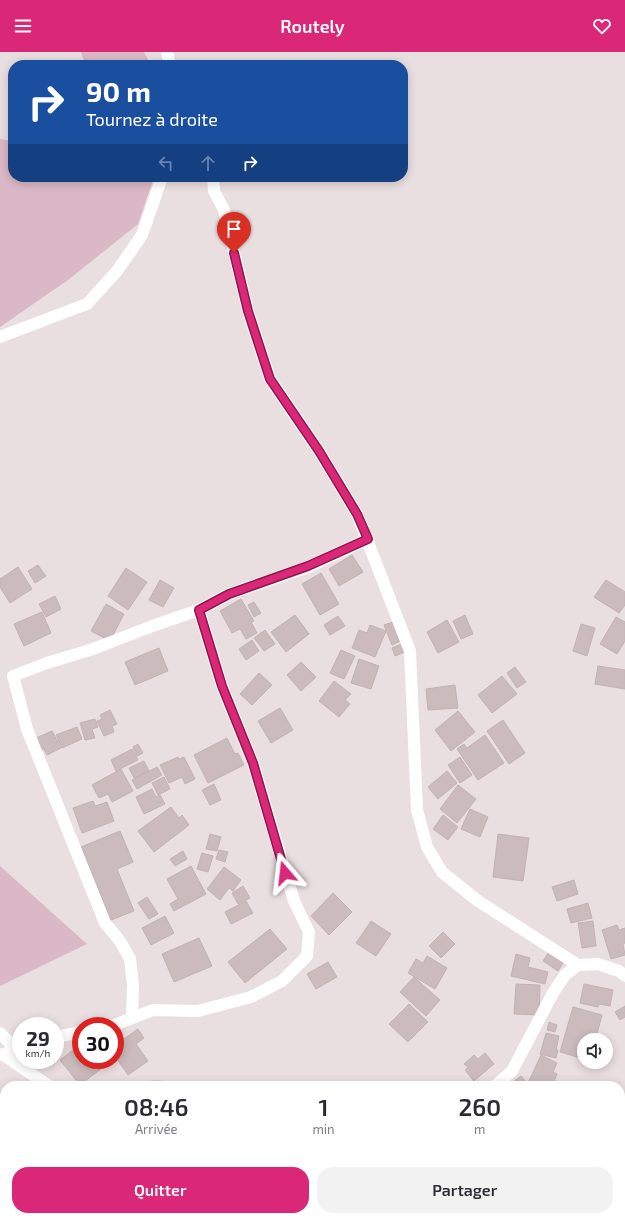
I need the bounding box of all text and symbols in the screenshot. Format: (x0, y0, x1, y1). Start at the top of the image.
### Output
icon: menu (12, 15, 34, 37)
text: Routely (280, 15, 345, 37)
icon: heart (591, 15, 613, 37)
text: 90 m (86, 74, 151, 108)
icon: right (20, 76, 72, 128)
text: Tournez à droite (86, 108, 218, 130)
icon: left (155, 152, 177, 174)
icon: ahead (197, 152, 219, 174)
icon: right (239, 152, 261, 174)
pin (217, 212, 251, 253)
icon: arrive (223, 218, 245, 240)
position arrow (264, 852, 306, 894)
speed limit sign: 30 (72, 1017, 124, 1069)
text: 29 (26, 1026, 50, 1050)
map controls (577, 1033, 613, 1069)
button: sound (577, 1033, 613, 1069)
text: km/h (26, 1047, 50, 1059)
text: 08:46 (124, 1092, 189, 1121)
text: 1 (318, 1092, 329, 1121)
text: 260 (458, 1092, 501, 1121)
text: Arrivée (135, 1121, 177, 1137)
text: min (312, 1121, 335, 1137)
text: m (474, 1121, 485, 1137)
button: Quitter (12, 1167, 309, 1213)
button: Partager (317, 1167, 613, 1213)

